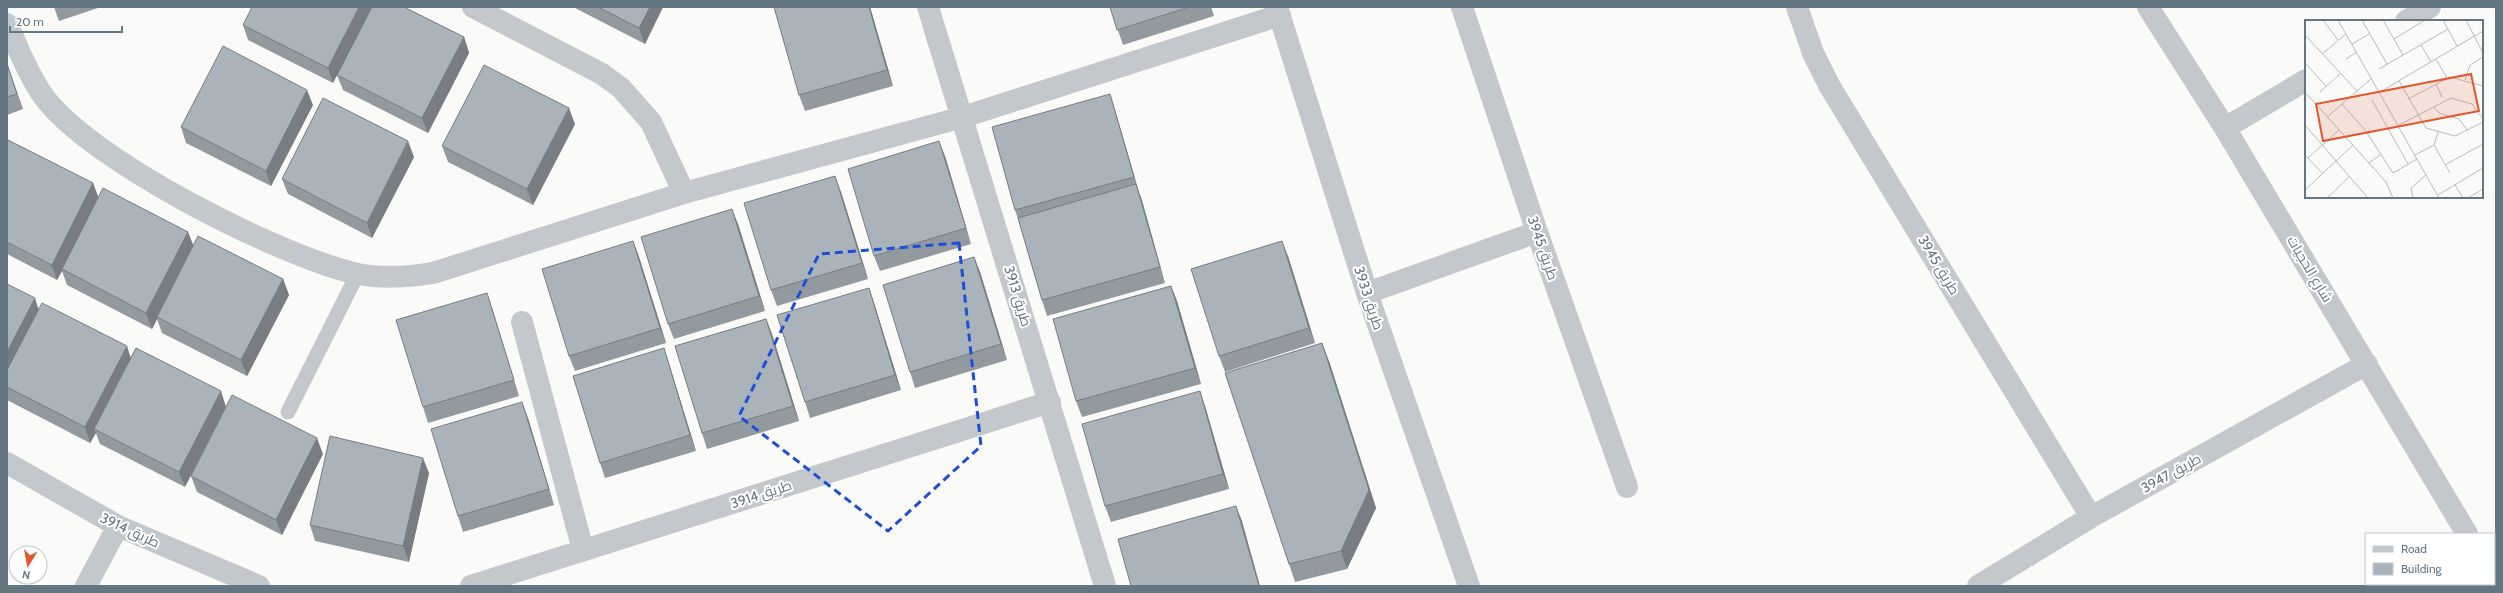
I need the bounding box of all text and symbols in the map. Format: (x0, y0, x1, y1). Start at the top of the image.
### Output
scale bar (10, 8, 122, 34)
text: 20 m (16, 14, 44, 29)
inset map (2305, 20, 2483, 198)
street label: طريق 3945 (1524, 214, 1562, 282)
street label: طريق 3945 (1914, 232, 1964, 298)
street label: شارع الحجيات (2283, 233, 2337, 305)
street label: طريق 3913 (1000, 263, 1036, 329)
street label: طريق 3933 (1350, 264, 1388, 332)
street label: طريق 3947 (2138, 449, 2204, 497)
street label: طريق 3914 (728, 476, 794, 512)
street label: طريق 3914 (97, 508, 163, 552)
legend (2365, 533, 2495, 585)
text: Road (2401, 541, 2427, 556)
north arrow (8, 545, 48, 585)
text: Building (2401, 561, 2443, 576)
text: N (21, 567, 31, 582)

